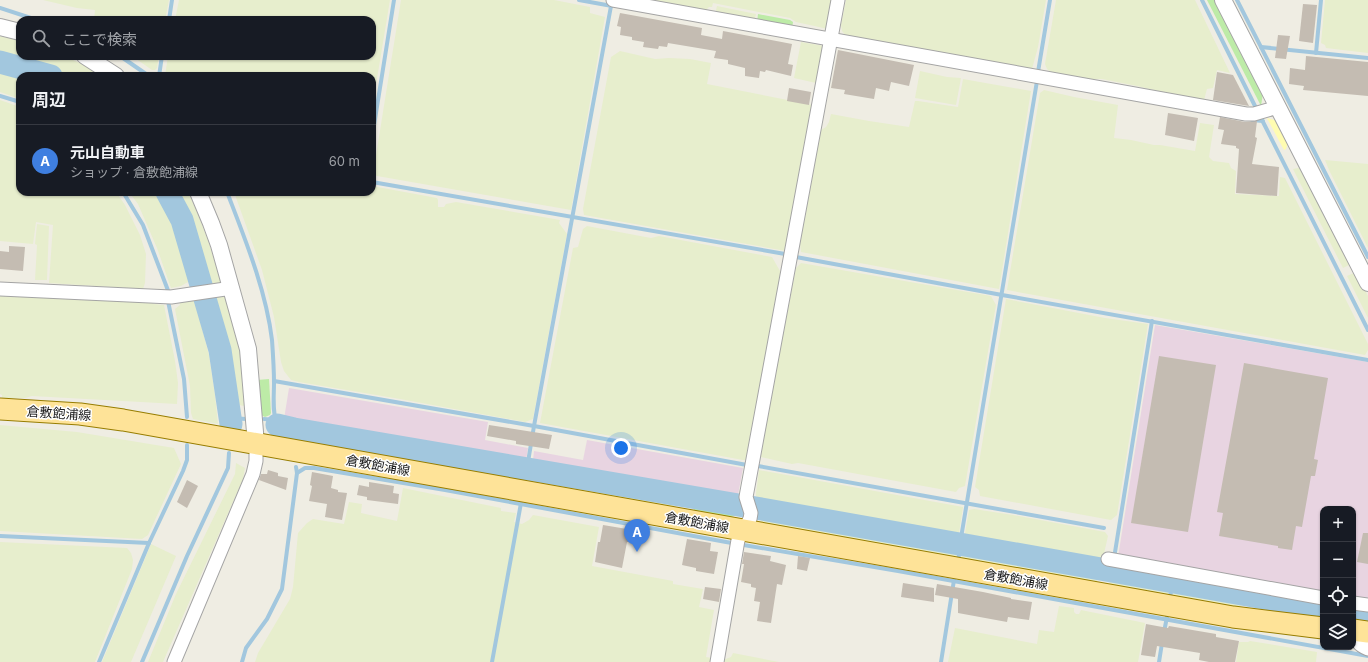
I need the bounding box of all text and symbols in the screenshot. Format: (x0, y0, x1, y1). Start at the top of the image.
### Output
search box (16, 16, 376, 60)
icon: search (30, 27, 52, 49)
text: ここで検索 (62, 30, 137, 49)
text: 周辺 (32, 90, 66, 110)
text: 元山自動車 (70, 143, 145, 162)
text: A (40, 153, 50, 169)
text: 60 m (329, 153, 360, 169)
text: ショップ · 倉敷飽浦線 (70, 164, 198, 180)
street label: 倉敷飽浦線 (26, 403, 92, 423)
your location (611, 438, 631, 458)
street label: 倉敷飽浦線 (345, 451, 411, 479)
map controls (1320, 506, 1356, 650)
button: + (1320, 506, 1356, 542)
street label: 倉敷飽浦線 (664, 508, 730, 536)
pin: A (624, 519, 650, 552)
button: − (1320, 542, 1356, 578)
street label: 倉敷飽浦線 (983, 565, 1049, 593)
button: locate (1320, 578, 1356, 614)
button: layers (1320, 614, 1356, 650)

